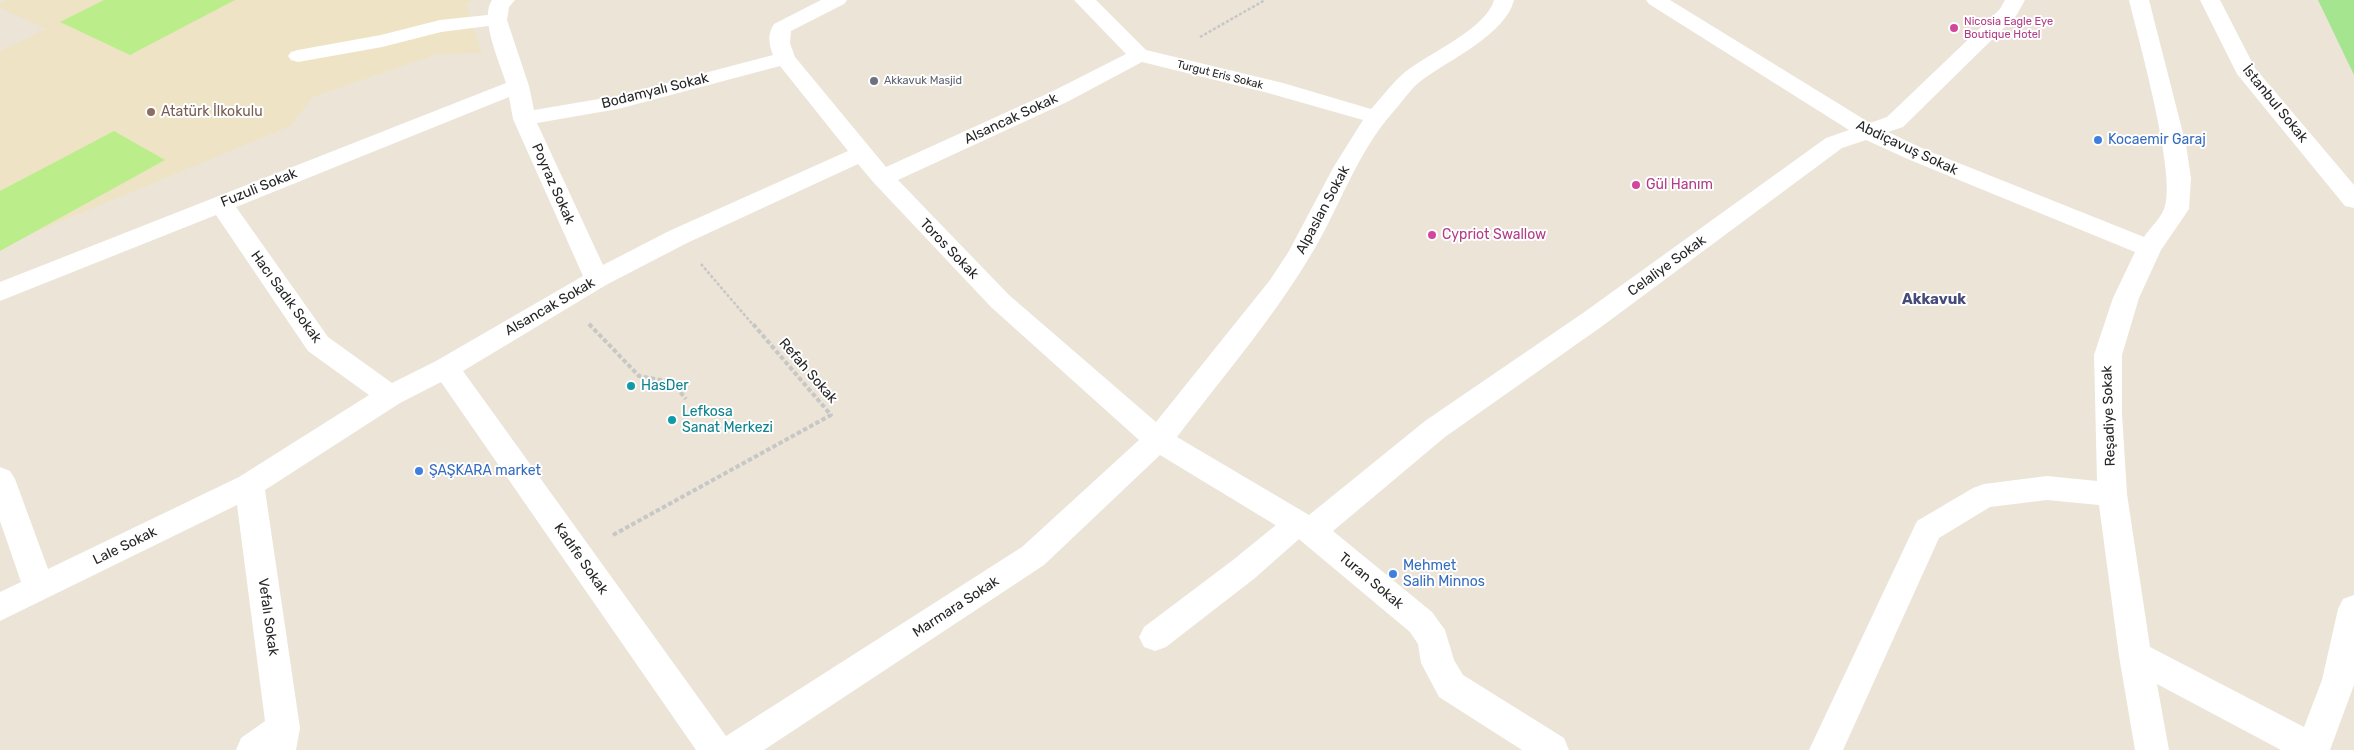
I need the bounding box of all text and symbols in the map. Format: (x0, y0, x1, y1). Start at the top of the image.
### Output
place label: Nicosia Eagle Eye Boutique Hotel (1964, 15, 2053, 41)
marker: Nicosia Eagle Eye Boutique Hotel (1948, 22, 1960, 34)
street label: Turgut Eris Sokak (1175, 58, 1265, 92)
street label: İstanbul Sokak (2239, 62, 2311, 146)
street label: Bodamyalı Sokak (600, 70, 710, 112)
place label: Akkavuk Masjid (884, 74, 962, 88)
marker: Akkavuk Masjid (868, 75, 880, 87)
street label: Alsancak Sokak (962, 90, 1060, 148)
place label: Atatürk İlkokulu (161, 104, 263, 120)
marker: Atatürk İlkokulu (145, 106, 157, 118)
street label: Abdiçavuş Sokak (1853, 117, 1961, 179)
place label: Kocaemir Garaj (2108, 132, 2206, 148)
marker: Kocaemir Garaj (2092, 134, 2104, 146)
street label: Poyraz Sokak (528, 141, 578, 227)
street label: Alpaslan Sokak (1293, 163, 1353, 257)
street label: Fuzuli Sokak (218, 165, 300, 211)
place label: Gül Hanım (1646, 177, 1713, 193)
marker: Gül Hanım (1630, 179, 1642, 191)
street label: Toros Sokak (916, 215, 982, 283)
place label: Cypriot Swallow (1442, 227, 1546, 243)
marker: Cypriot Swallow (1426, 229, 1438, 241)
street label: Celaliye Sokak (1625, 232, 1709, 300)
street label: Hacı Sadık Sokak (247, 248, 325, 346)
street label: Alsancak Sokak (502, 274, 598, 340)
district label: Akkavuk (1902, 291, 1966, 309)
street label: Refah Sokak (775, 335, 841, 407)
street label: Reşadiye Sokak (2099, 365, 2119, 467)
place label: HasDer (641, 378, 689, 394)
marker: HasDer (625, 380, 637, 392)
place label: Lefkosa Sanat Merkezi (682, 404, 773, 437)
marker: Lefkosa Sanat Merkezi (666, 414, 678, 426)
place label: ŞAŞKARA market (429, 463, 541, 479)
marker: ŞAŞKARA market (413, 465, 425, 477)
street label: Kadıfe Sokak (550, 520, 612, 598)
street label: Lale Sokak (90, 523, 160, 569)
street label: Turan Sokak (1335, 549, 1407, 613)
place label: Mehmet Salih Minnos (1403, 558, 1485, 590)
marker: Mehmet Salih Minnos (1387, 568, 1399, 580)
street label: Marmara Sokak (910, 573, 1002, 641)
street label: Vefalı Sokak (254, 577, 282, 657)

